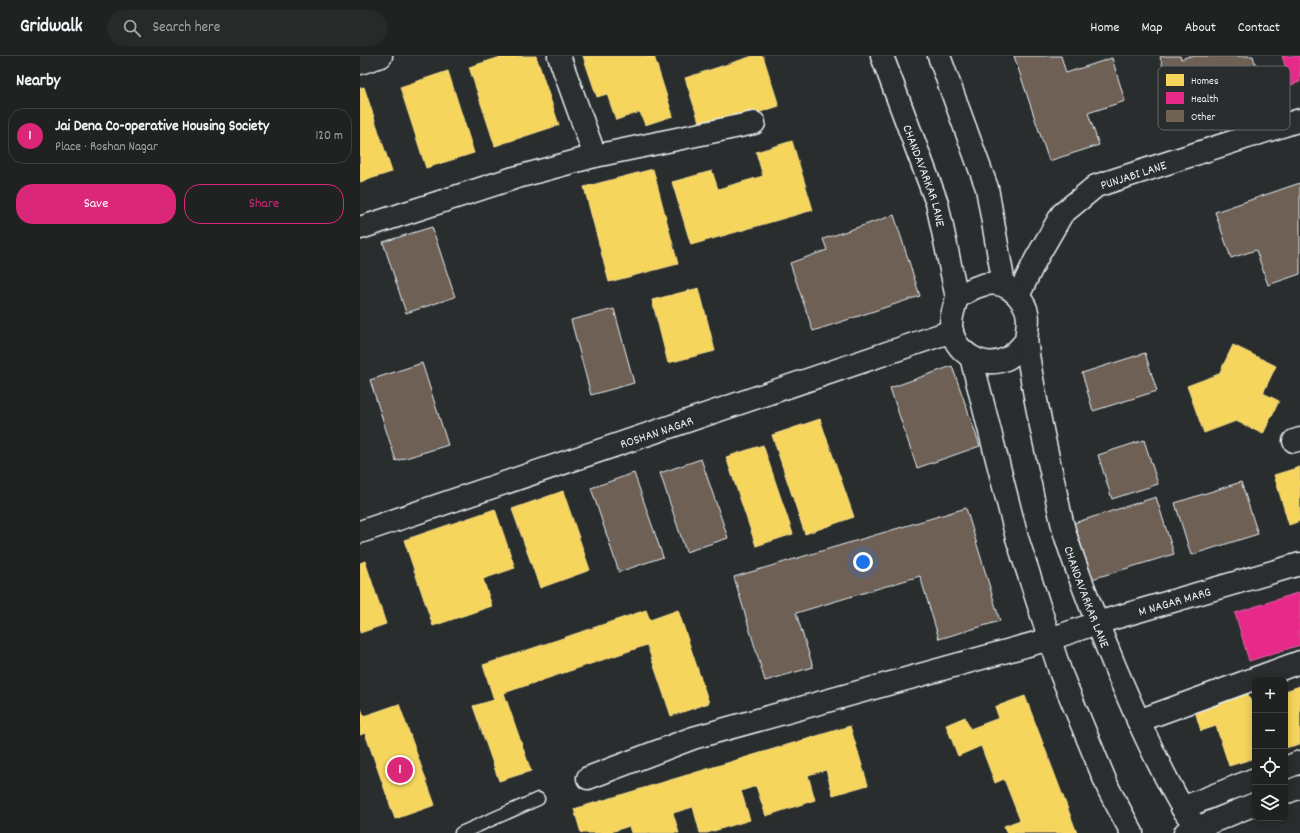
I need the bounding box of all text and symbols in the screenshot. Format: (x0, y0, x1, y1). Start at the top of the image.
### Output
search box (107, 10, 387, 46)
text: Gridwalk (20, 14, 83, 41)
icon: search (121, 17, 143, 39)
text: Search here (153, 17, 220, 39)
text: Home (1090, 18, 1119, 38)
text: Map (1141, 18, 1163, 38)
text: About (1185, 18, 1216, 38)
text: Contact (1238, 18, 1280, 38)
legend (1158, 66, 1290, 130)
text: Nearby (16, 70, 60, 94)
text: Homes (1191, 74, 1219, 90)
text: Health (1191, 92, 1218, 108)
text: Other (1191, 110, 1216, 126)
text: Jai Dena Co-operative Housing Society (55, 116, 269, 138)
street label: CHANDAVARKAR LANE (896, 122, 949, 229)
text: 1 (29, 127, 31, 146)
text: 120 m (315, 127, 343, 146)
text: Place · Roshan Nagar (55, 138, 158, 157)
street label: PUNJABI LANE (1098, 157, 1169, 196)
button: Save (16, 184, 176, 224)
button: Share (184, 184, 344, 224)
street label: ROSHAN NAGAR (618, 412, 696, 455)
street label: CHANDAVARKAR LANE (1057, 544, 1113, 651)
your location (853, 552, 873, 572)
street label: M NAGAR MARG (1136, 583, 1214, 622)
map controls (1252, 677, 1288, 821)
button: + (1252, 677, 1288, 713)
button: − (1252, 713, 1288, 749)
button: locate (1252, 749, 1288, 785)
pin: 1 (387, 755, 413, 785)
button: layers (1252, 785, 1288, 821)

